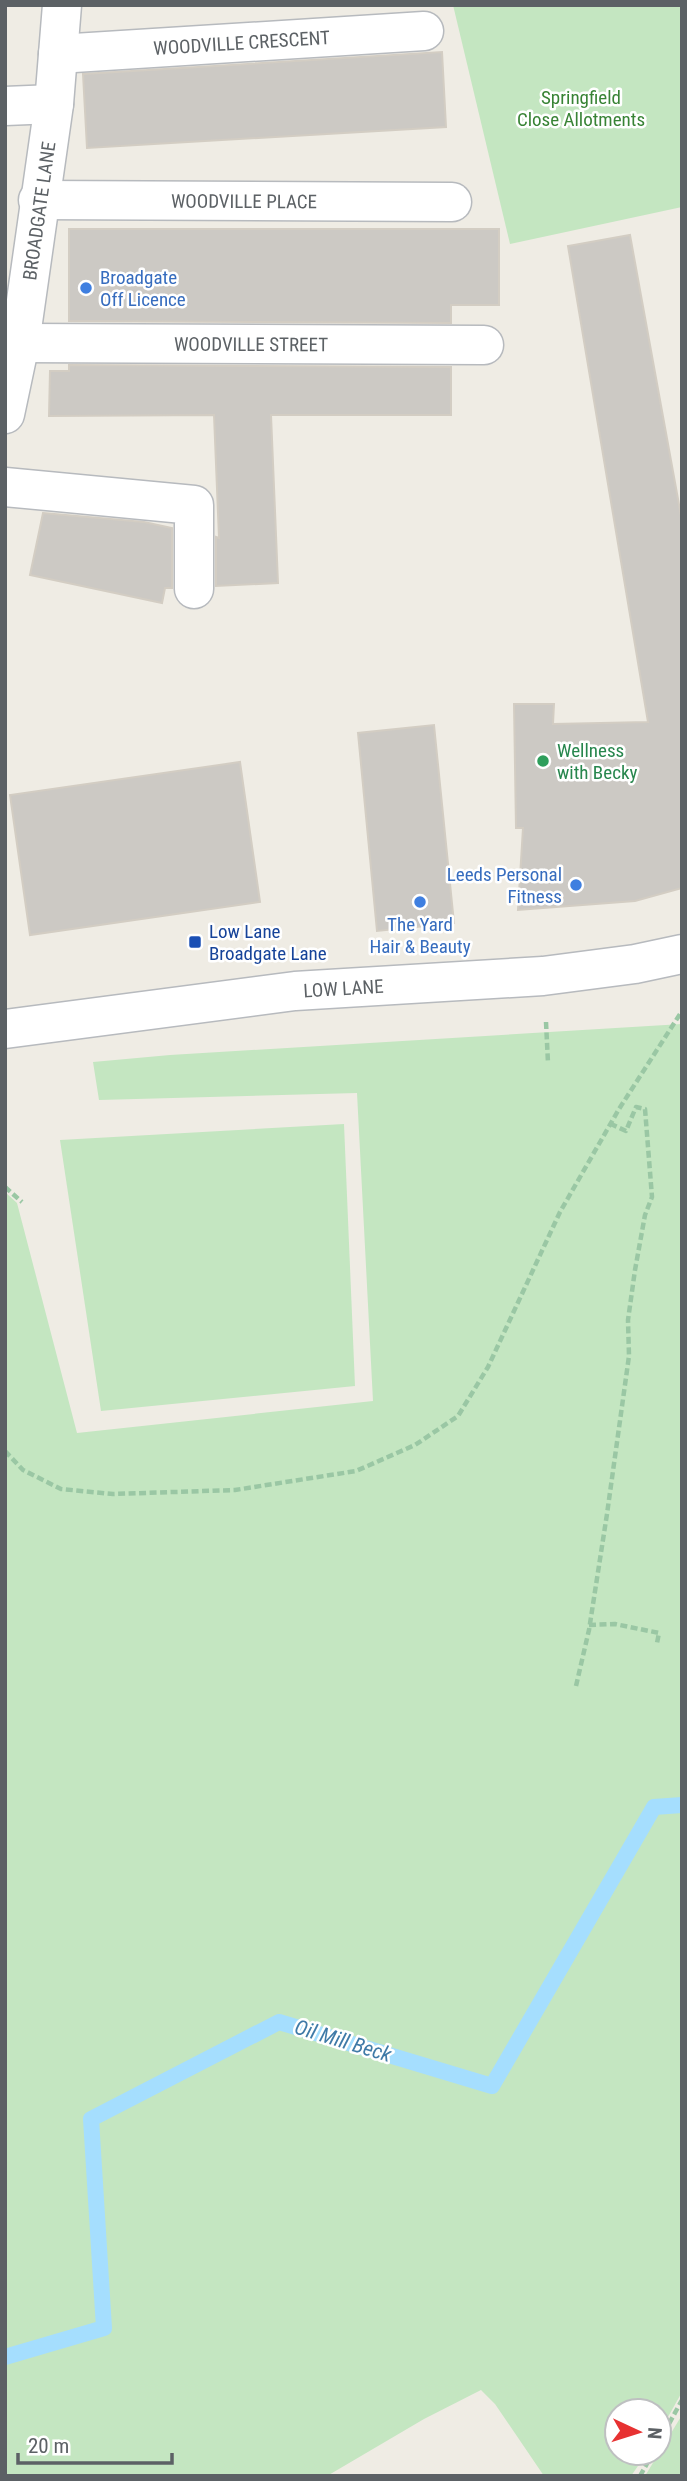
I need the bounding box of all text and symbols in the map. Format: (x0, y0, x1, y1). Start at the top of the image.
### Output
street label: WOODVILLE CRESCENT (153, 26, 331, 60)
park label: Springfield Close Allotments (517, 86, 645, 131)
street label: BROADGATE LANE (18, 140, 61, 282)
street label: WOODVILLE PLACE (171, 190, 317, 213)
place label: Broadgate Off Licence (100, 266, 186, 311)
marker: Broadgate Off Licence (78, 280, 94, 296)
street label: WOODVILLE STREET (174, 333, 328, 356)
place label: Wellness with Becky (557, 739, 637, 784)
marker: Wellness with Becky (535, 753, 551, 769)
place label: Leeds Personal Fitness (447, 863, 562, 908)
marker: Leeds Personal Fitness (568, 877, 584, 893)
marker: The Yard Hair & Beauty (412, 894, 428, 910)
place label: The Yard Hair & Beauty (369, 913, 471, 958)
place label: Low Lane Broadgate Lane (209, 920, 327, 965)
marker: Low Lane Broadgate Lane (187, 934, 203, 950)
street label: LOW LANE (303, 975, 384, 1002)
water label: Oil Mill Beck (292, 2015, 395, 2067)
north arrow (603, 2397, 673, 2467)
scale bar (18, 2422, 172, 2466)
text: N (643, 2427, 666, 2440)
text: 20 m (28, 2434, 69, 2458)

